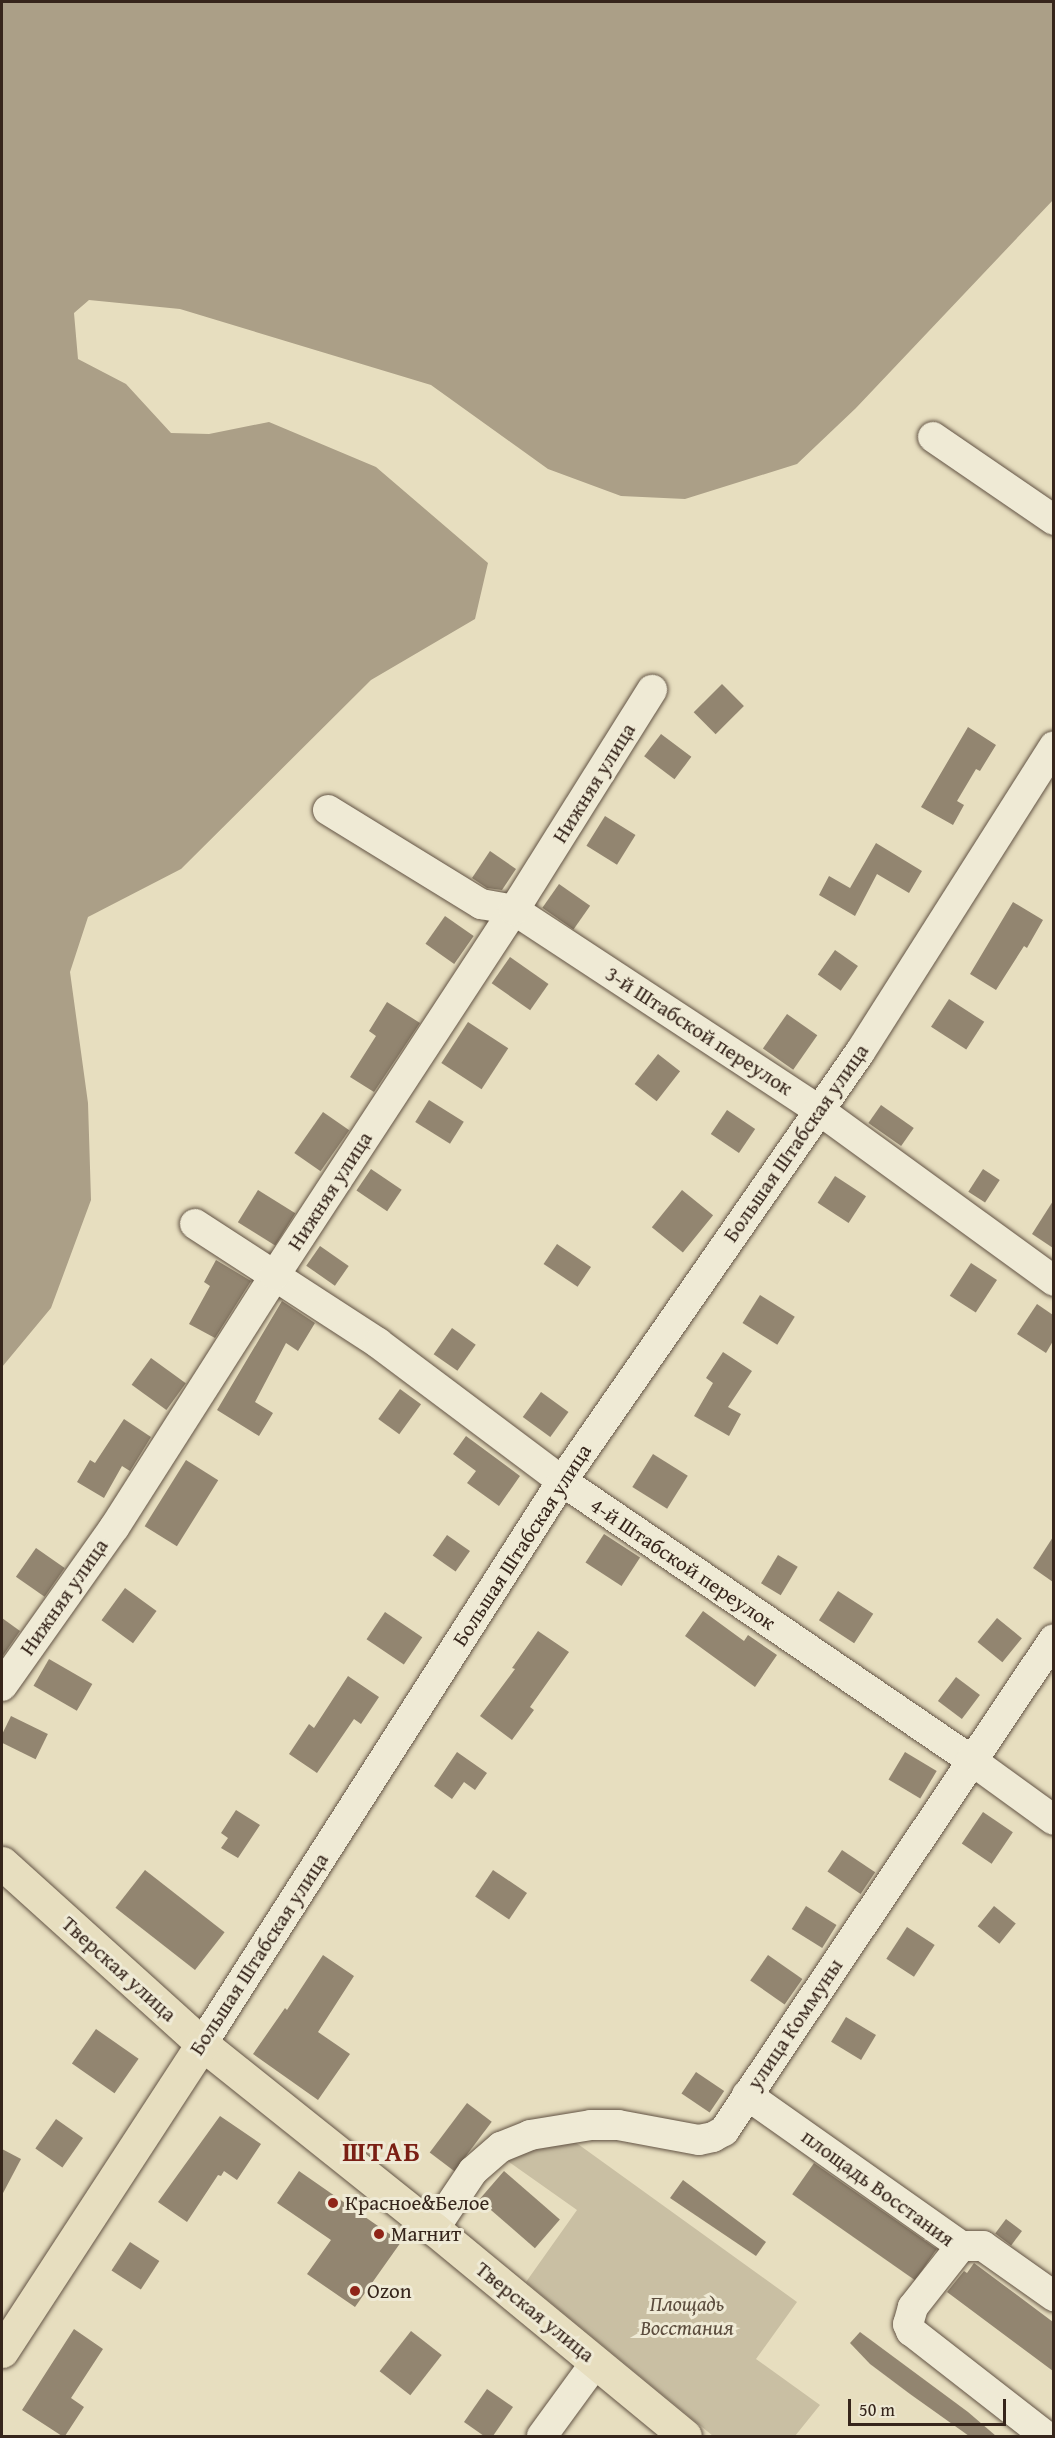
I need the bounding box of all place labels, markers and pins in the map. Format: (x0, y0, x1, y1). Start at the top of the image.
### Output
place label: Красное&Белое (345, 2190, 489, 2216)
marker: Красное&Белое (326, 2196, 340, 2210)
place label: Магнит (391, 2221, 461, 2247)
marker: Магнит (372, 2227, 386, 2241)
place label: Ozon (367, 2278, 411, 2304)
marker: Ozon (348, 2284, 362, 2298)

